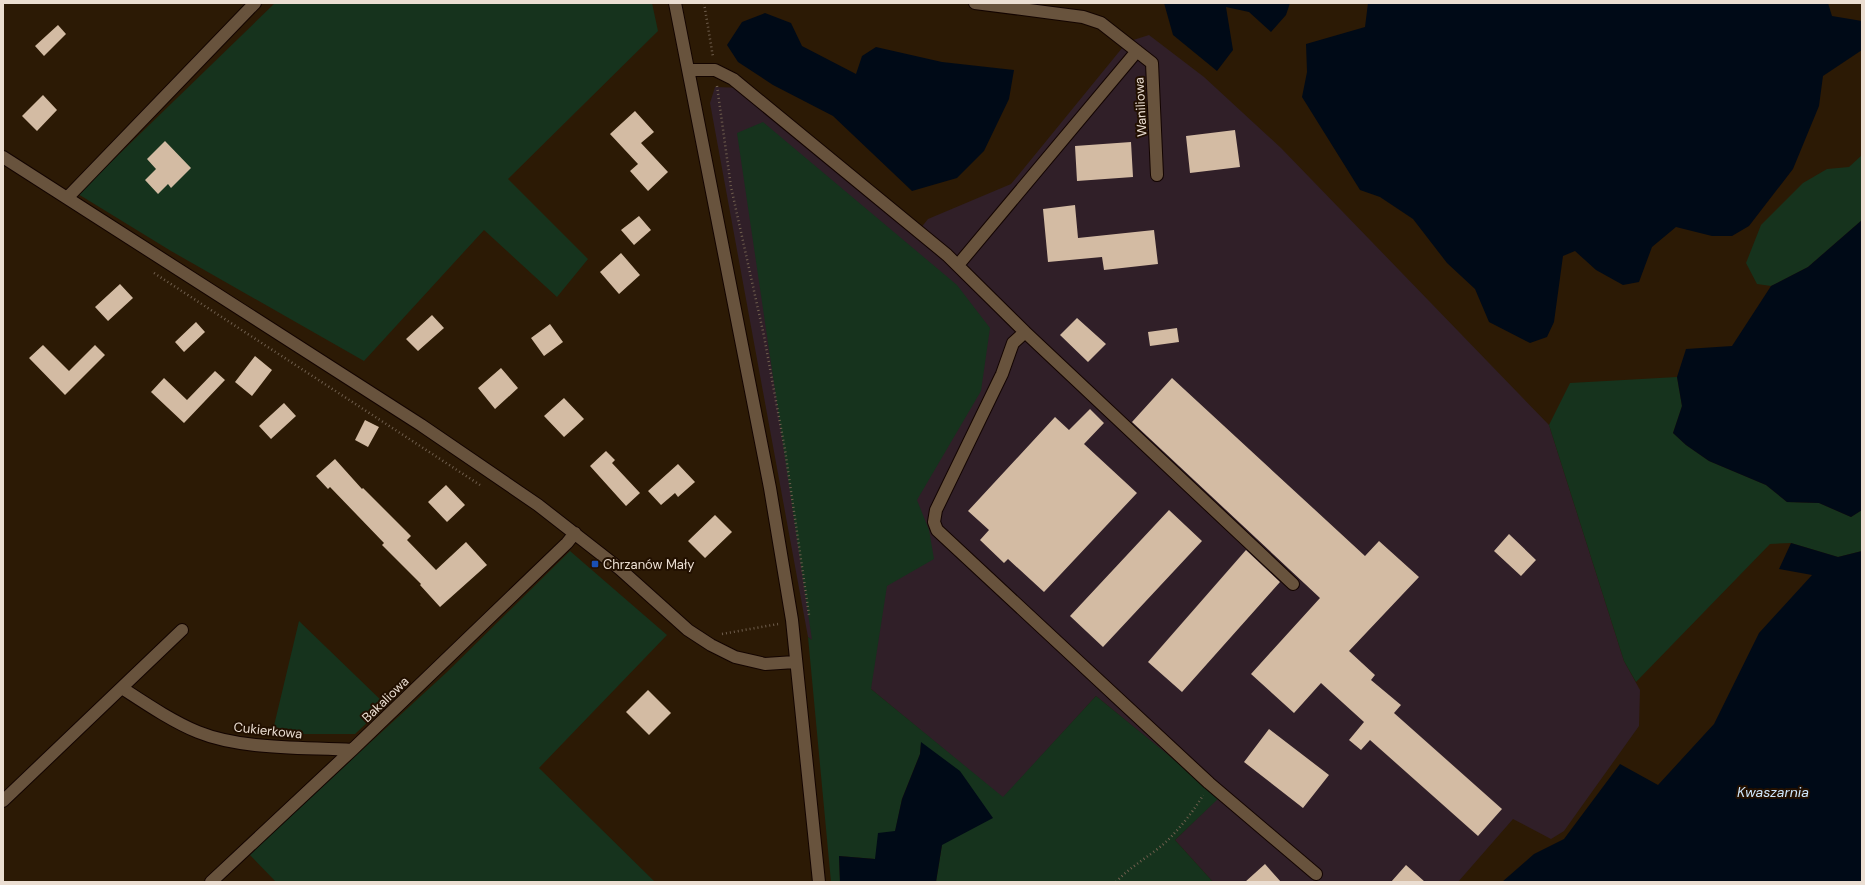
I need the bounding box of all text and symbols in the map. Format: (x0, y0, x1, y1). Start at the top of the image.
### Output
street label: Waniliowa (1130, 77, 1151, 137)
place label: Chrzanów Mały (603, 556, 694, 573)
marker: Chrzanów Mały (590, 559, 600, 569)
street label: Bakaliowa (358, 673, 412, 726)
street label: Cukierkowa (233, 718, 303, 743)
water label: Kwaszarnia (1737, 783, 1809, 801)

